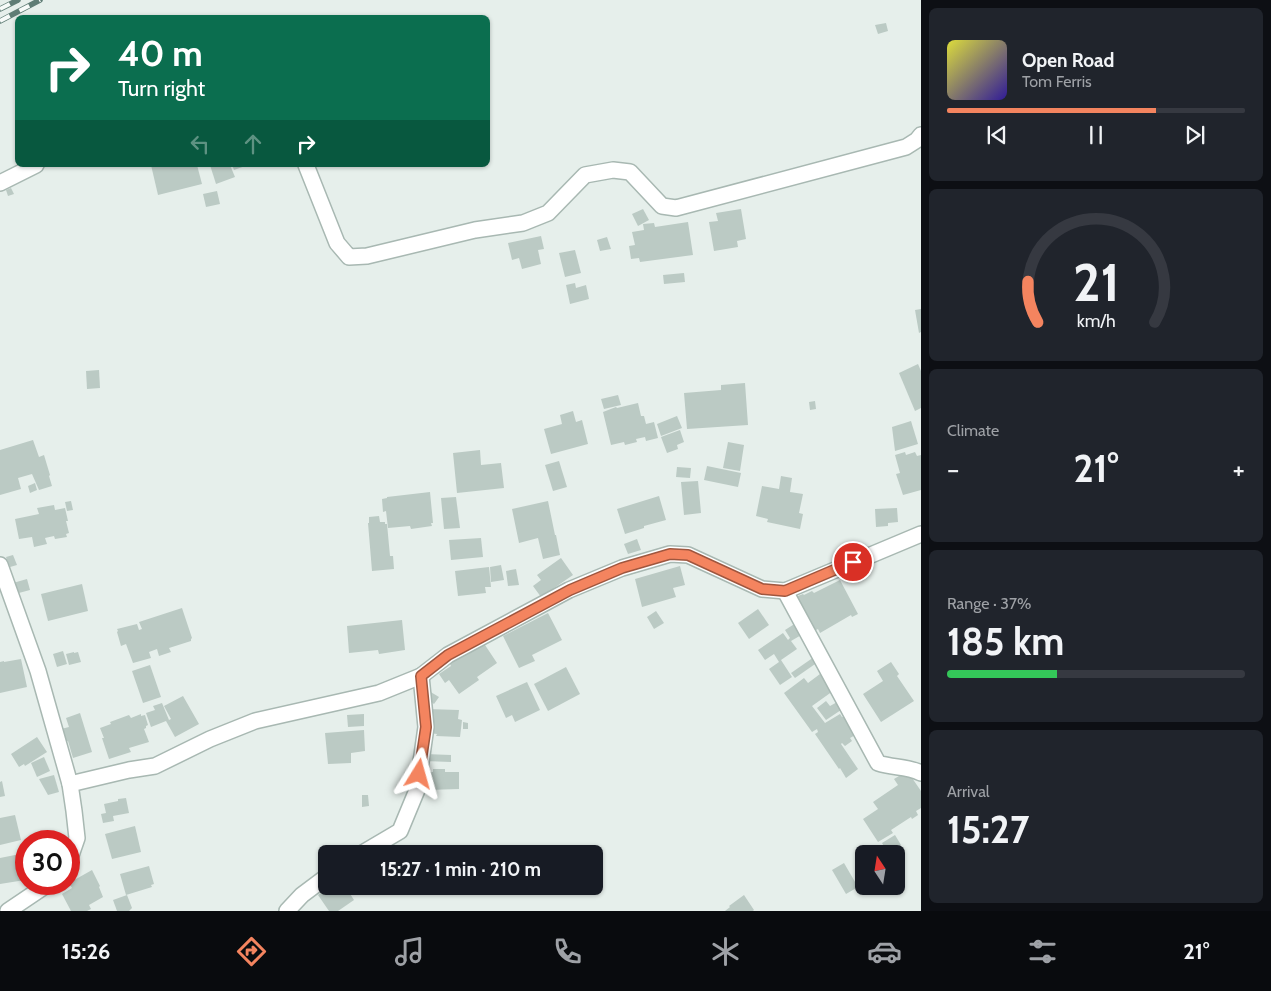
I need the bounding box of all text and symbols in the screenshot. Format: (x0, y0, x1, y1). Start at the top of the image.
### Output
text: 40 m (118, 32, 203, 75)
icon: right (35, 35, 100, 100)
text: Open Road (1022, 49, 1114, 72)
text: Tom Ferris (1022, 72, 1092, 91)
text: Turn right (118, 75, 205, 102)
icon: previous (983, 121, 1011, 149)
icon: pause (1082, 121, 1110, 149)
icon: next (1181, 121, 1209, 149)
icon: left (186, 130, 214, 158)
icon: ahead (239, 130, 267, 158)
icon: right (292, 130, 320, 158)
text: 21 (1073, 251, 1119, 314)
text: km/h (1076, 310, 1116, 331)
text: Climate (947, 421, 999, 440)
text: 21° (1073, 445, 1119, 492)
text: − (947, 452, 959, 486)
text: + (1233, 452, 1245, 486)
pin (832, 541, 874, 583)
icon: arrive (839, 548, 867, 576)
text: Range · 37% (947, 594, 1031, 613)
text: 185 km (947, 618, 1064, 665)
position arrow (392, 747, 444, 799)
text: Arrival (947, 782, 990, 801)
text: 15:27 (947, 806, 1029, 853)
speed limit sign: 30 (15, 830, 80, 895)
north arrow (855, 845, 905, 895)
map controls (855, 845, 905, 895)
text: 15:27 · 1 min · 210 m (380, 858, 541, 881)
icon: directions (234, 934, 269, 969)
icon: music (392, 934, 427, 969)
icon: phone (550, 934, 585, 969)
icon: climate (708, 934, 743, 969)
icon: car (867, 934, 902, 969)
icon: filters (1025, 934, 1060, 969)
text: 15:26 (62, 938, 110, 965)
text: 21° (1183, 938, 1209, 965)

